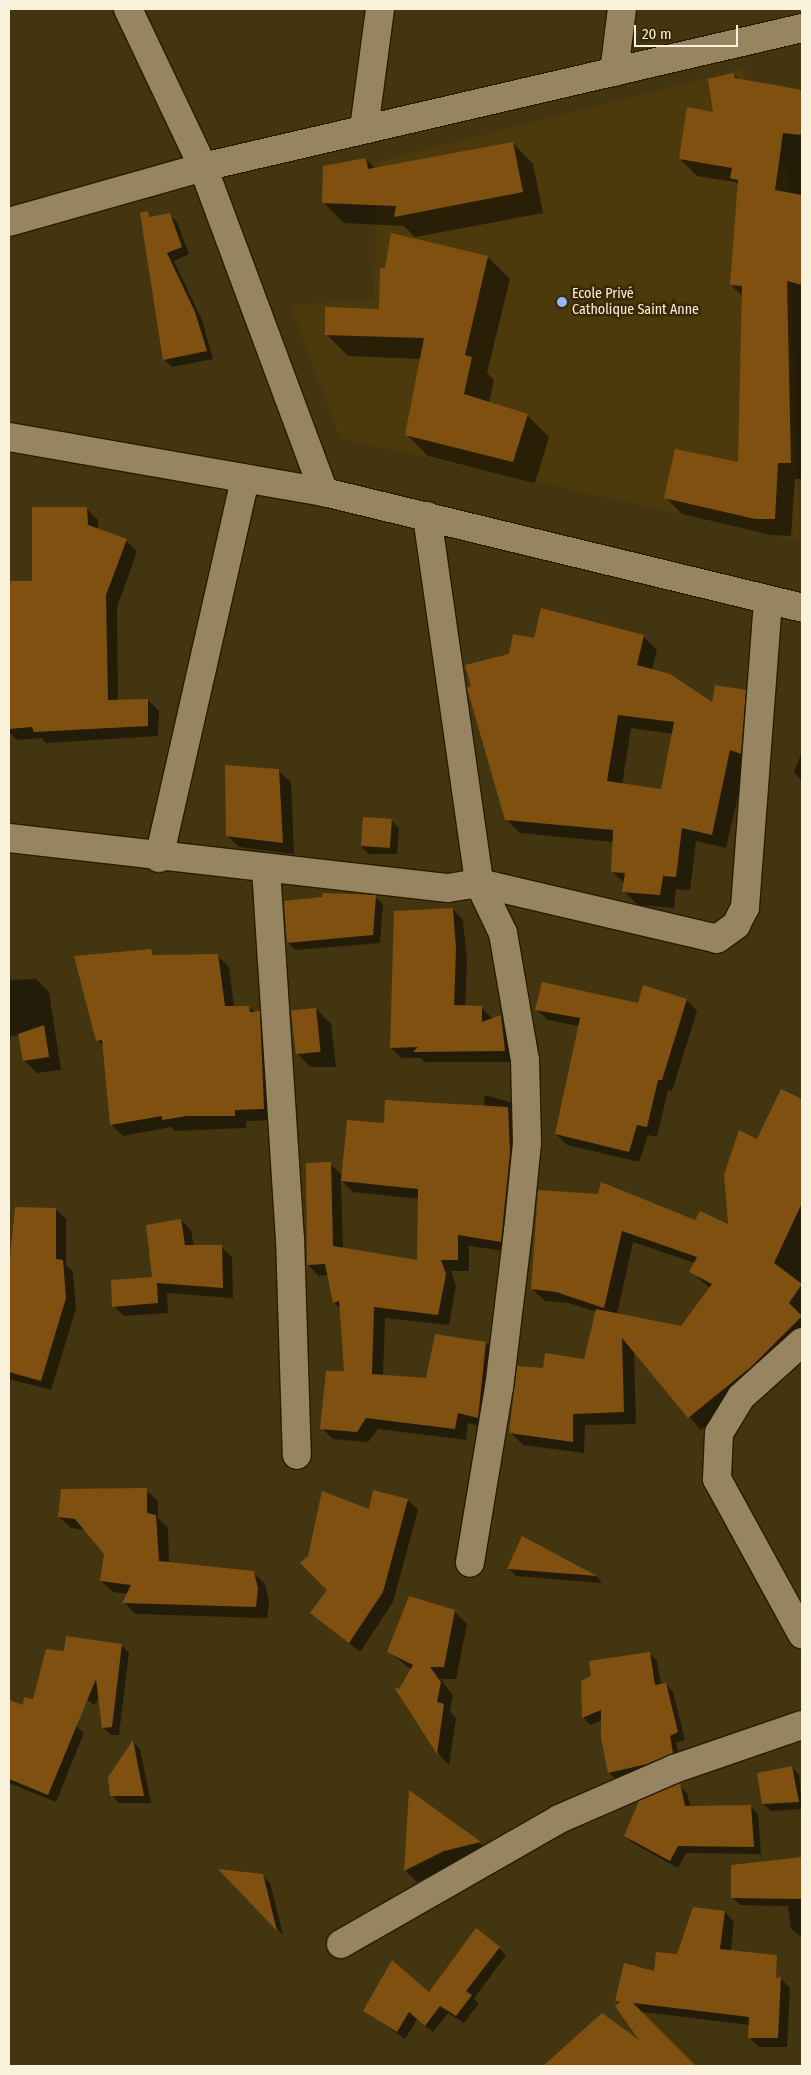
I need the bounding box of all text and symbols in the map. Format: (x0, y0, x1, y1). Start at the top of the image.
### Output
scale bar (636, 15, 740, 47)
text: 20 m (642, 25, 672, 43)
place label: Ecole Privé Catholique Saint Anne (572, 286, 699, 318)
marker: Ecole Privé Catholique Saint Anne (556, 296, 568, 308)

